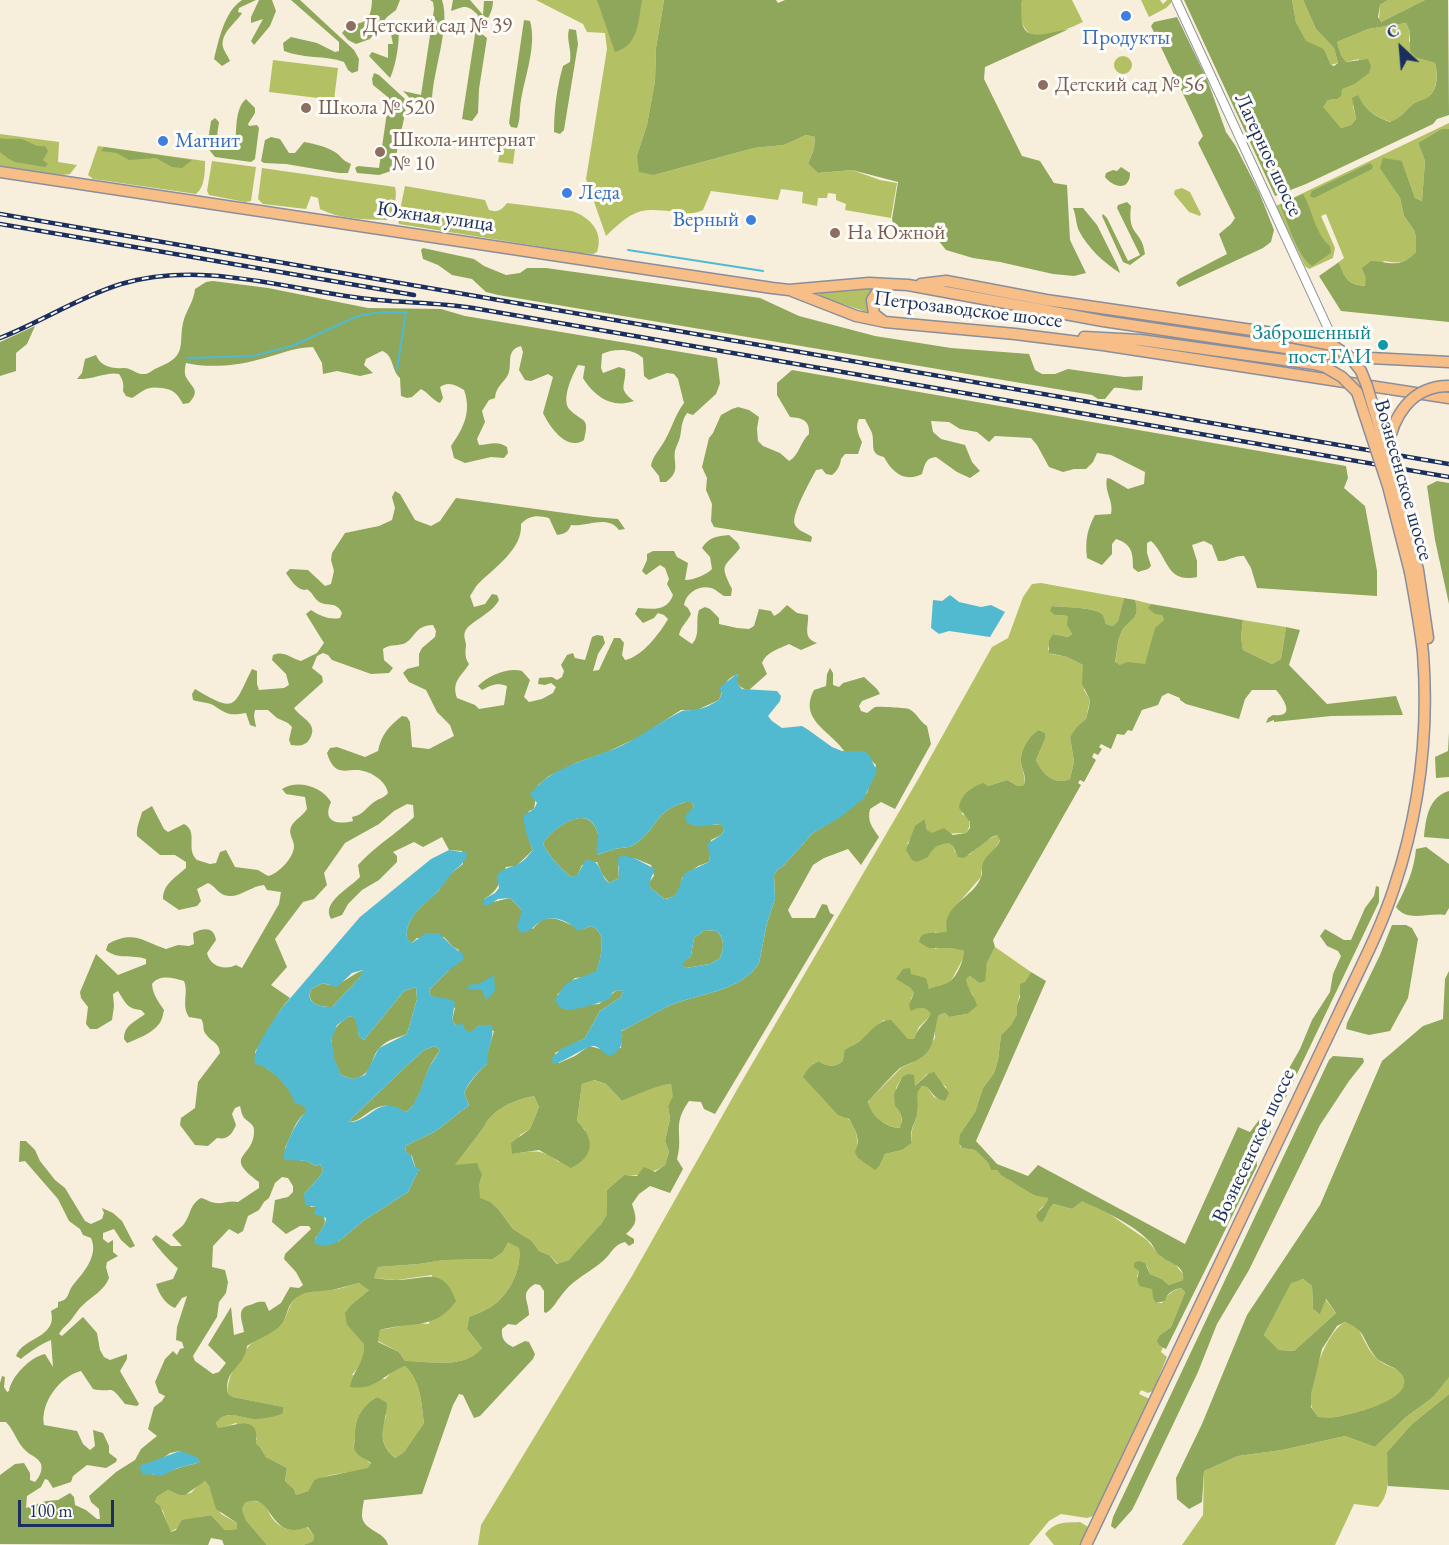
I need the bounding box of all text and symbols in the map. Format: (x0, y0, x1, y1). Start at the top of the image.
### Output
marker: Продукты (1119, 9, 1133, 23)
place label: Детский сад № 39 (363, 13, 512, 39)
north arrow (1371, 18, 1431, 78)
marker: Детский сад № 39 (344, 19, 358, 33)
text: С (1383, 19, 1403, 43)
place label: Продукты (1082, 25, 1170, 51)
place label: Детский сад № 56 (1055, 72, 1204, 98)
marker: Детский сад № 56 (1036, 78, 1050, 92)
street label: Лагерное шоссе (1228, 89, 1308, 221)
place label: Школа № 520 (318, 95, 435, 121)
marker: Школа № 520 (299, 101, 313, 115)
place label: Школа-интернат № 10 (392, 127, 535, 177)
place label: Магнит (175, 128, 240, 154)
marker: Магнит (156, 134, 170, 148)
marker: Школа-интернат № 10 (373, 145, 387, 159)
place label: Леда (579, 180, 620, 206)
marker: Леда (560, 186, 574, 200)
street label: Южная улица (375, 196, 495, 238)
place label: Верный (673, 207, 739, 233)
marker: Верный (744, 213, 758, 227)
place label: На Южной (847, 220, 945, 246)
marker: На Южной (828, 226, 842, 240)
street label: Петрозаводское шоссе (872, 286, 1064, 334)
place label: Заброшенный пост ГАИ (1252, 320, 1371, 370)
marker: Заброшенный пост ГАИ (1376, 338, 1390, 352)
street label: Вознесенское шоссе (1368, 396, 1438, 564)
street label: Вознесенское шоссе (1207, 1065, 1301, 1227)
scale bar (21, 1488, 117, 1526)
text: 100 m (29, 1499, 73, 1522)

